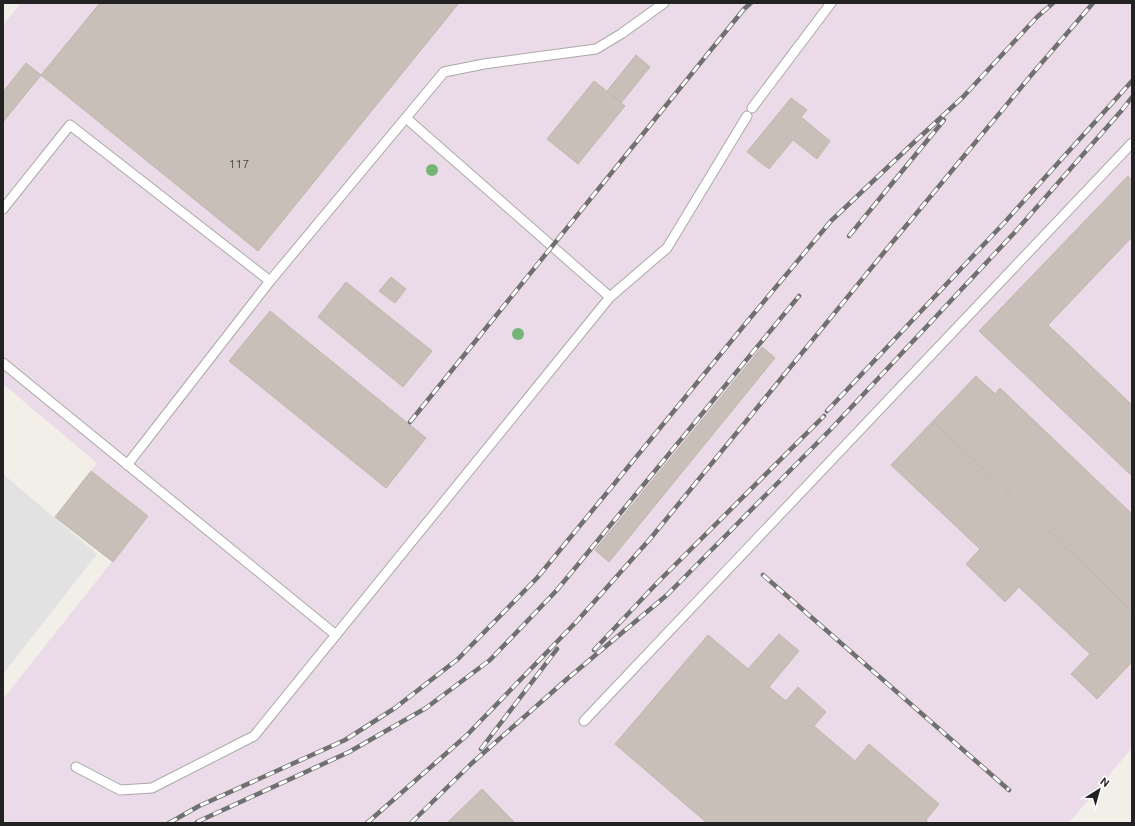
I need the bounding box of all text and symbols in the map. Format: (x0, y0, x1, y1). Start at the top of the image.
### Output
house number: 117 (229, 157, 249, 170)
north arrow (1079, 770, 1119, 810)
text: N (1098, 775, 1112, 789)

